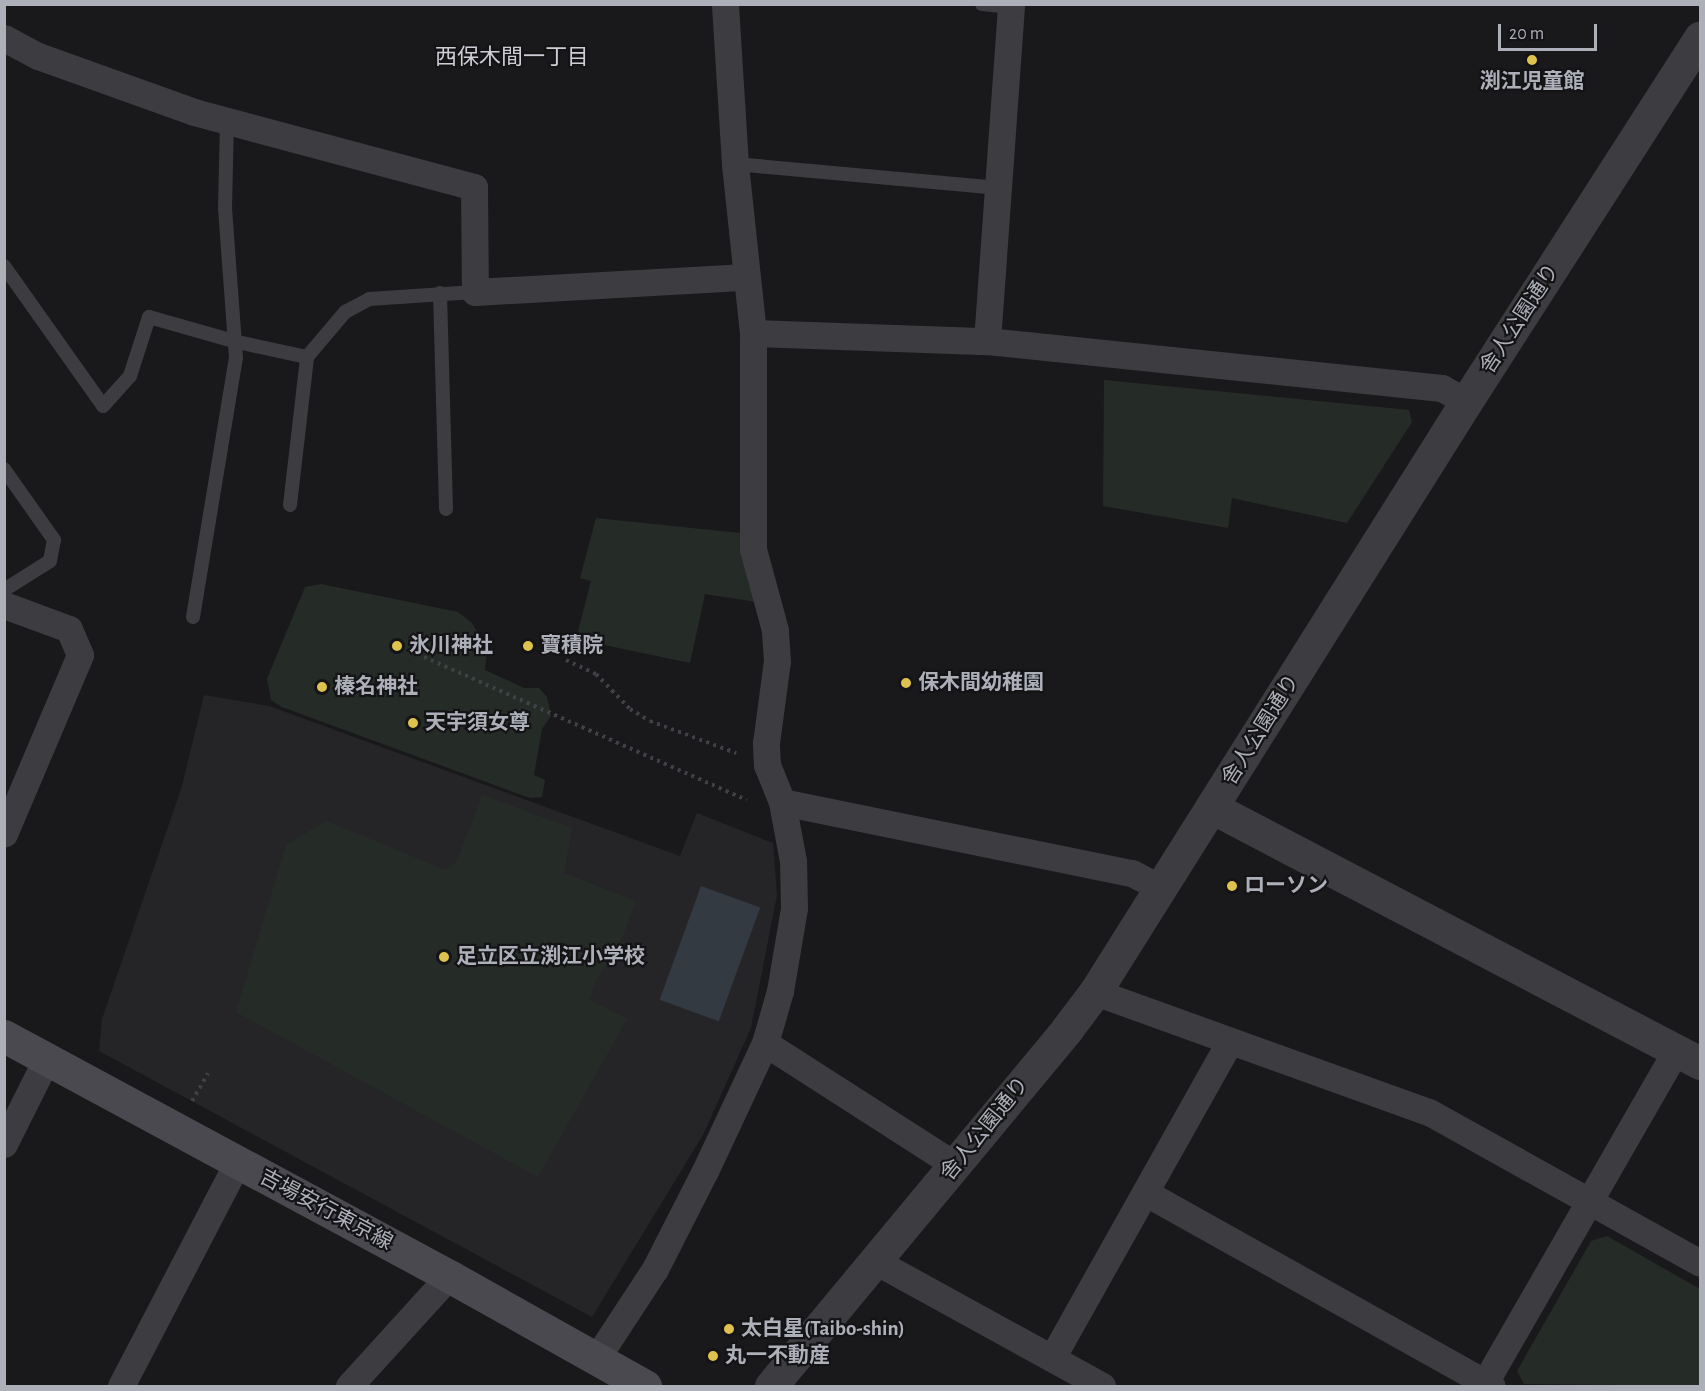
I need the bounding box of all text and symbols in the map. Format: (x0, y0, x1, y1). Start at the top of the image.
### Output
scale bar (1501, 12, 1600, 50)
text: 20 m (1509, 25, 1544, 43)
district label: 西保木間一丁目 (435, 45, 589, 71)
marker: 渕江児童館 (1525, 53, 1539, 67)
place label: 渕江児童館 (1480, 69, 1584, 95)
street label: 舎人公園通り (1475, 259, 1565, 379)
place label: 氷川神社 (409, 633, 493, 659)
place label: 寶積院 (540, 633, 603, 659)
marker: 氷川神社 (390, 639, 404, 653)
marker: 寶積院 (521, 639, 535, 653)
place label: 保木間幼稚園 (918, 670, 1044, 696)
street label: 舎人公園通り (1217, 670, 1305, 790)
place label: 榛名神社 (334, 674, 418, 700)
marker: 保木間幼稚園 (899, 676, 913, 690)
marker: 榛名神社 (315, 680, 329, 694)
place label: 天宇須女尊 (425, 710, 530, 736)
marker: 天宇須女尊 (406, 716, 420, 730)
place label: ローソン (1244, 873, 1328, 899)
marker: ローソン (1225, 879, 1239, 893)
place label: 足立区立渕江小学校 (456, 944, 645, 970)
marker: 足立区立渕江小学校 (437, 950, 451, 964)
street label: 舎人公園通り (936, 1072, 1034, 1186)
street label: 吉場安行東京線 (255, 1164, 397, 1256)
place label: 太白星(Taibo-shin) (741, 1316, 905, 1342)
marker: 太白星(Taibo-shin) (722, 1322, 736, 1336)
place label: 丸一不動産 (725, 1343, 830, 1369)
marker: 丸一不動産 (706, 1349, 720, 1363)

